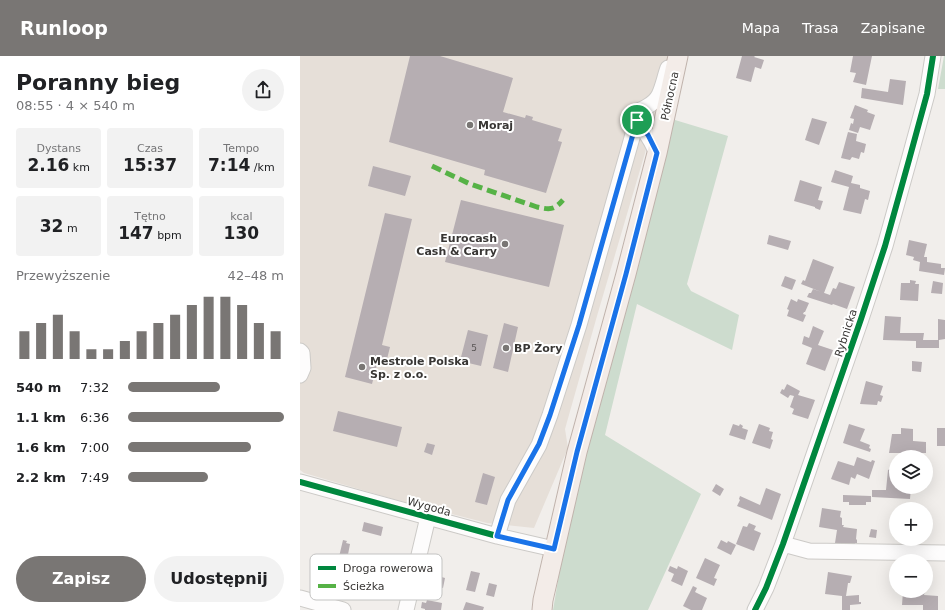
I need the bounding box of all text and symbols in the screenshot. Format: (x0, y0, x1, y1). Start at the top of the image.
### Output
text: Runloop (20, 17, 108, 39)
text: Mapa (742, 20, 780, 36)
text: Trasa (802, 20, 839, 36)
text: Zapisane (861, 20, 925, 36)
button: share (242, 69, 284, 111)
text: Poranny bieg (16, 70, 180, 95)
street label: Północna (658, 70, 682, 122)
text: 08:55 · 4 × 540 m (16, 98, 135, 113)
pin (620, 103, 654, 137)
icon: arrive (626, 109, 648, 131)
place label: Moraj (478, 119, 513, 132)
marker: Moraj (465, 120, 475, 130)
text: Dystans (36, 142, 81, 155)
text: Czas (137, 142, 163, 155)
text: Tempo (223, 142, 259, 155)
text: 2.16 (27, 155, 69, 175)
text: 15:37 (123, 155, 177, 175)
text: 7:14 (208, 155, 250, 175)
text: km (69, 161, 90, 174)
text: /km (250, 161, 275, 174)
text: Tętno (134, 210, 166, 223)
text: kcal (230, 210, 252, 223)
text: 32 (40, 216, 63, 236)
text: m (63, 222, 78, 235)
text: 147 (118, 223, 154, 243)
text: 130 (224, 223, 259, 243)
text: bpm (154, 229, 182, 242)
place label: Eurocash Cash & Carry (416, 232, 497, 258)
marker: Eurocash Cash & Carry (500, 239, 510, 249)
text: Przewyższenie (16, 268, 110, 283)
text: 42–48 m (228, 268, 284, 283)
street label: Rybnicka (832, 307, 860, 359)
place label: BP Żory (514, 341, 562, 355)
house number: 5 (471, 343, 477, 353)
marker: BP Żory (501, 343, 511, 353)
place label: Mestrole Polska Sp. z o.o. (370, 355, 469, 381)
marker: Mestrole Polska Sp. z o.o. (357, 362, 367, 372)
text: 540 m (16, 380, 61, 395)
text: 7:32 (80, 380, 109, 395)
text: 1.1 km (16, 410, 66, 425)
text: 6:36 (80, 410, 109, 425)
text: 1.6 km (16, 440, 66, 455)
text: 7:00 (80, 440, 109, 455)
map controls (889, 450, 933, 598)
button: layers (889, 450, 933, 494)
text: 2.2 km (16, 470, 66, 485)
text: 7:49 (80, 470, 109, 485)
street label: Wygoda (406, 495, 452, 519)
button: + (889, 502, 933, 546)
legend (310, 554, 442, 600)
button: − (889, 554, 933, 598)
button: Zapisz (16, 556, 146, 602)
button: Udostępnij (154, 556, 284, 602)
text: Droga rowerowa (343, 562, 433, 575)
text: Ścieżka (343, 580, 385, 593)

